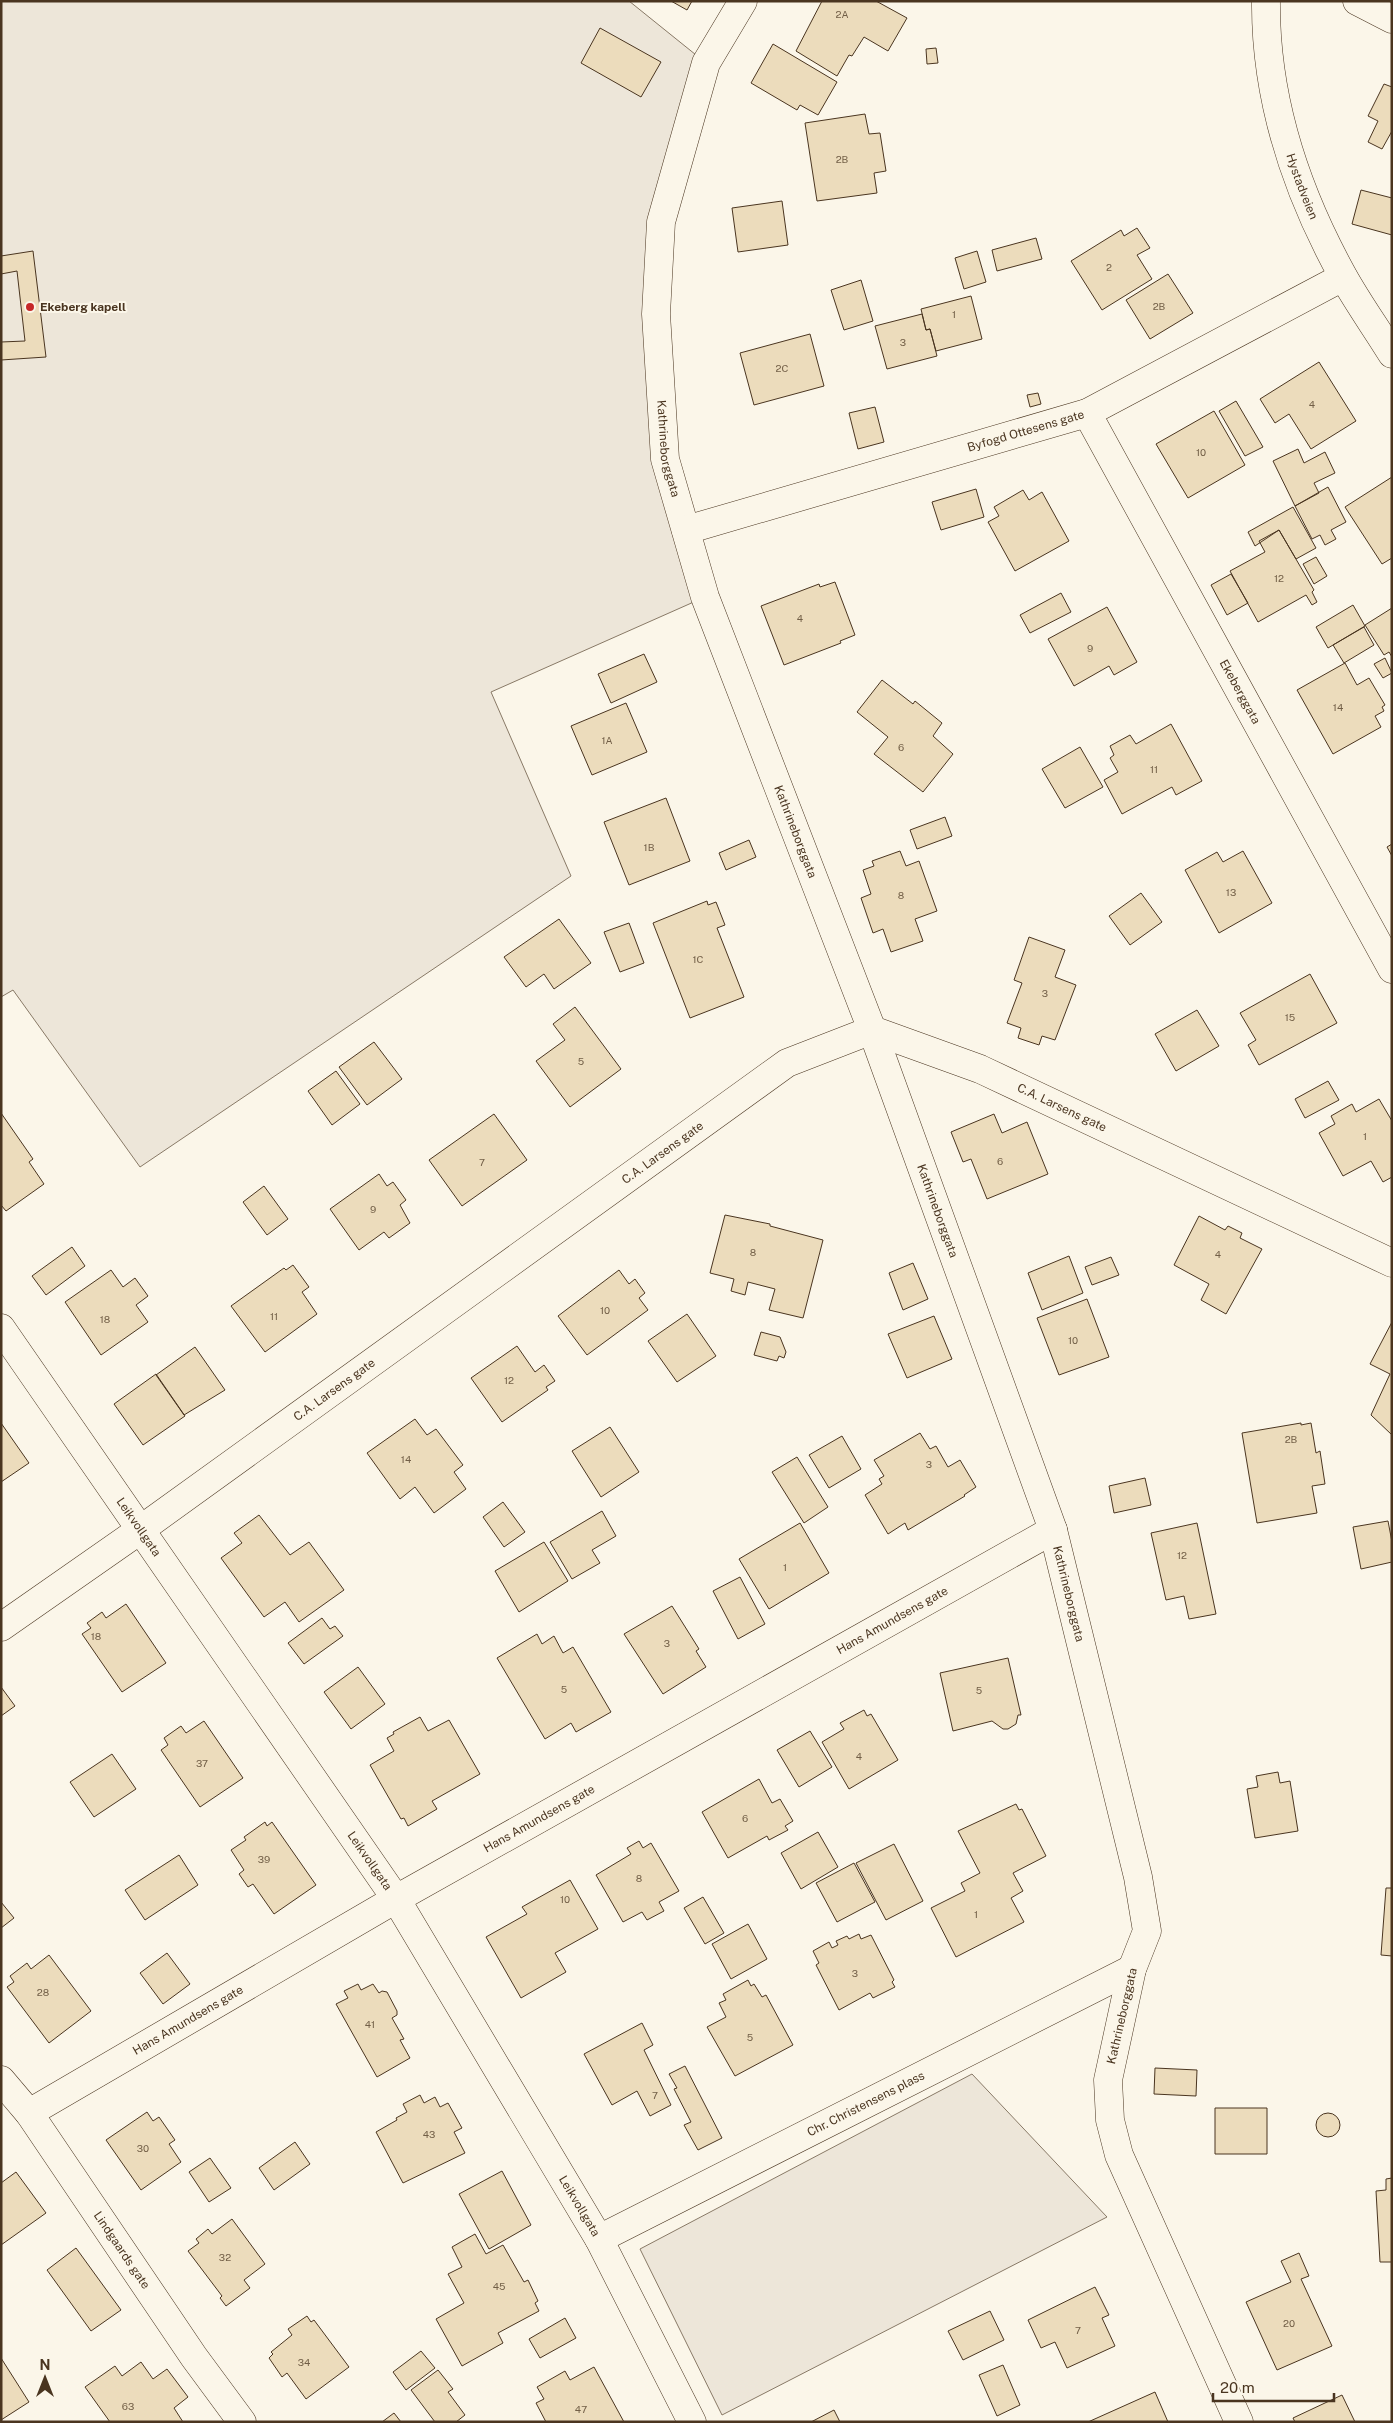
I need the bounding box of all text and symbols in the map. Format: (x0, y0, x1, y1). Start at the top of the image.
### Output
house number: 2A (835, 8, 849, 20)
street label: Hystadveien (1283, 152, 1321, 222)
house number: 2B (836, 153, 849, 165)
house number: 2 (1106, 261, 1112, 273)
place label: Ekeberg kapell (40, 300, 126, 314)
house number: 2B (1153, 300, 1166, 312)
marker: Ekeberg kapell (24, 301, 36, 313)
house number: 1 (952, 308, 956, 320)
house number: 3 (900, 336, 906, 348)
house number: 2C (776, 362, 789, 374)
house number: 4 (1309, 398, 1315, 410)
street label: Kathrineborggata (654, 400, 683, 499)
street label: Byfogd Ottesens gate (966, 407, 1086, 455)
house number: 10 (1196, 446, 1206, 458)
house number: 12 (1274, 572, 1284, 584)
house number: 4 (797, 612, 803, 624)
house number: 9 (1087, 642, 1093, 654)
street label: Ekeberggata (1217, 657, 1263, 726)
house number: 14 (1333, 701, 1343, 713)
house number: 1A (601, 734, 613, 746)
house number: 6 (898, 741, 904, 753)
house number: 11 (1150, 763, 1158, 775)
street label: Kathrineborggata (771, 783, 820, 880)
house number: 1B (644, 841, 655, 853)
house number: 13 (1226, 886, 1236, 898)
house number: 8 (898, 889, 904, 901)
house number: 1C (693, 953, 704, 965)
house number: 3 (1042, 987, 1048, 999)
house number: 15 (1285, 1011, 1295, 1023)
house number: 5 (578, 1055, 584, 1067)
street label: C.A. Larsens gate (1015, 1081, 1109, 1135)
street label: C.A. Larsens gate (619, 1119, 706, 1187)
house number: 1 (1363, 1130, 1367, 1142)
house number: 6 (997, 1155, 1003, 1167)
house number: 7 (479, 1156, 485, 1168)
street label: Kathrineborggata (914, 1162, 961, 1260)
house number: 9 (370, 1203, 376, 1215)
house number: 8 (750, 1246, 756, 1258)
house number: 4 (1215, 1248, 1221, 1260)
house number: 10 (600, 1304, 610, 1316)
house number: 11 (270, 1310, 278, 1322)
house number: 18 (100, 1313, 110, 1325)
house number: 10 (1068, 1334, 1078, 1346)
street label: C.A. Larsens gate (291, 1356, 378, 1424)
house number: 12 (504, 1374, 514, 1386)
house number: 2B (1285, 1433, 1298, 1445)
house number: 14 (401, 1453, 411, 1465)
house number: 3 (926, 1458, 932, 1470)
street label: Leikvollgata (113, 1495, 164, 1559)
street label: Kathrineborggata (1050, 1544, 1087, 1643)
house number: 12 (1177, 1549, 1187, 1561)
house number: 1 (783, 1561, 787, 1573)
street label: Hans Amundsens gate (834, 1583, 951, 1657)
house number: 18 (91, 1630, 101, 1642)
house number: 3 (664, 1637, 670, 1649)
house number: 5 (561, 1683, 567, 1695)
house number: 5 (976, 1684, 982, 1696)
house number: 4 (856, 1750, 862, 1762)
house number: 37 (196, 1757, 208, 1769)
street label: Hans Amundsens gate (481, 1782, 597, 1855)
house number: 6 (742, 1812, 748, 1824)
street label: Leikvollgata (344, 1829, 395, 1893)
house number: 39 (258, 1853, 270, 1865)
house number: 8 (636, 1872, 642, 1884)
house number: 10 (560, 1893, 570, 1905)
house number: 1 (974, 1908, 978, 1920)
house number: 3 (852, 1967, 858, 1979)
street label: Kathrineborggata (1104, 1967, 1140, 2065)
street label: Hans Amundsens gate (130, 1983, 246, 2058)
house number: 28 (37, 1986, 49, 1998)
house number: 41 (365, 2018, 375, 2030)
house number: 5 (747, 2031, 753, 2043)
street label: Chr. Christensens plass (805, 2068, 927, 2139)
house number: 7 (652, 2089, 658, 2101)
house number: 43 (423, 2128, 435, 2140)
house number: 30 (137, 2142, 149, 2154)
street label: Leikvollgata (556, 2173, 603, 2239)
street label: Lindgaards gate (91, 2209, 153, 2292)
house number: 32 (219, 2251, 231, 2263)
house number: 45 (493, 2280, 505, 2292)
house number: 20 (1283, 2317, 1295, 2329)
house number: 7 (1075, 2324, 1081, 2336)
north arrow (20, 2353, 70, 2403)
house number: 34 (298, 2356, 310, 2368)
text: N (40, 2357, 50, 2373)
scale bar (1213, 2370, 1334, 2402)
text: 20 m (1220, 2379, 1255, 2396)
house number: 63 (122, 2400, 134, 2412)
house number: 47 (575, 2403, 587, 2415)

